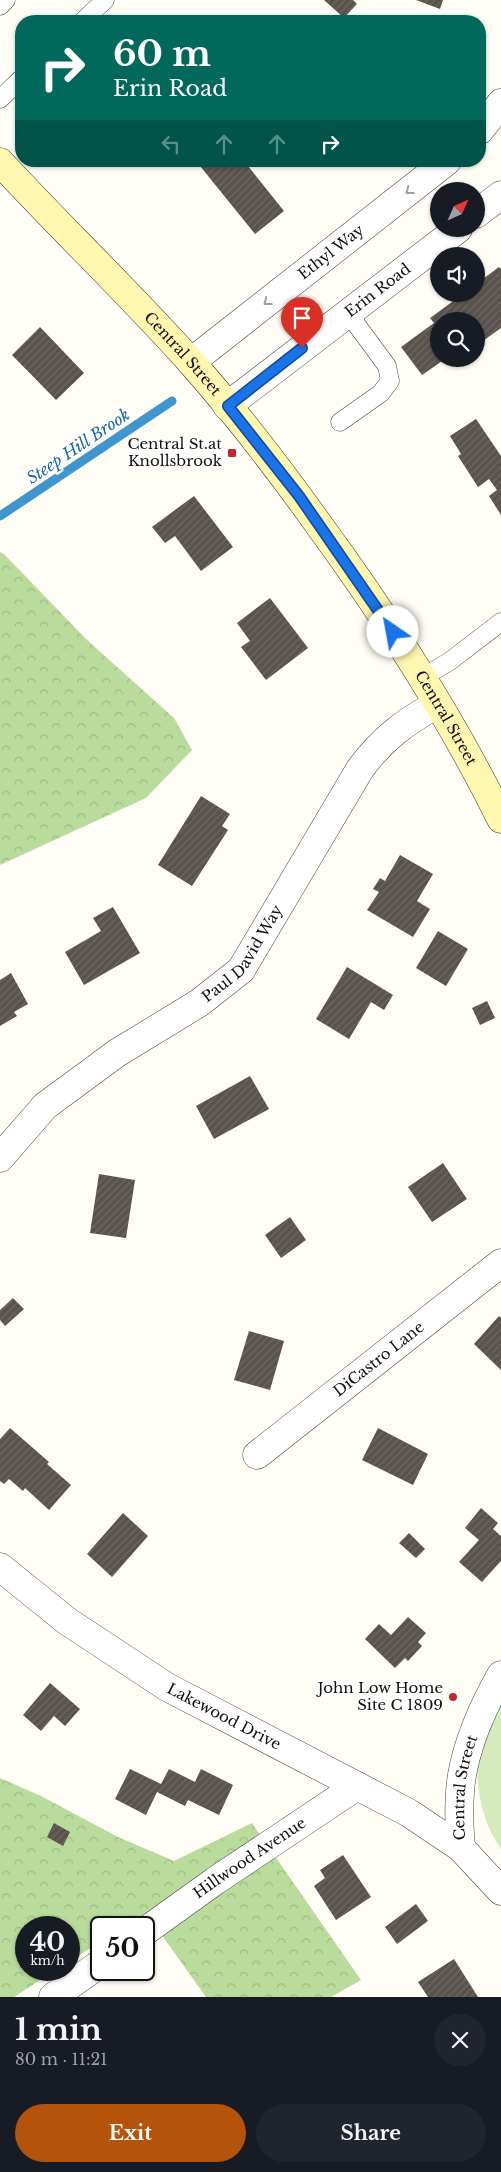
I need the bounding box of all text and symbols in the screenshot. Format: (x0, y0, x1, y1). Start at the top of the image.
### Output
text: 60 m (113, 32, 211, 75)
icon: right (30, 35, 95, 100)
text: Erin Road (113, 75, 227, 102)
icon: left (157, 130, 185, 158)
icon: ahead (210, 130, 238, 158)
icon: ahead (263, 130, 291, 158)
icon: right (316, 130, 344, 158)
north arrow (430, 182, 485, 238)
map controls (430, 182, 485, 367)
one-way arrow (406, 186, 415, 194)
street label: Ethyl Way (294, 220, 368, 283)
button: sound (430, 247, 485, 302)
street label: Erin Road (341, 259, 414, 321)
one-way arrow (263, 296, 273, 305)
pin (281, 297, 323, 348)
icon: arrive (288, 304, 316, 332)
street label: Central Street (140, 308, 226, 400)
button: search (430, 312, 485, 367)
water label: Steep Hill Brook (23, 404, 133, 488)
place label: Central St.at Knollsbrook (127, 434, 223, 470)
marker: Central St.at Knollsbrook (226, 447, 238, 459)
position arrow (366, 605, 418, 657)
street label: Central Street (411, 667, 481, 769)
street label: Paul David Way (198, 901, 287, 1006)
street label: DiCastro Lane (329, 1317, 428, 1400)
place label: John Low Home Site C 1809 (316, 1678, 443, 1714)
street label: Lakewood Drive (164, 1679, 284, 1754)
marker: John Low Home Site C 1809 (447, 1691, 459, 1703)
street label: Central Street (449, 1732, 481, 1841)
street label: Hillwood Avenue (189, 1813, 309, 1903)
speed limit sign: 50 (90, 1916, 155, 1981)
text: 40 (30, 1927, 65, 1958)
text: km/h (30, 1953, 65, 1968)
text: 1 min (15, 2011, 102, 2048)
button: close (434, 2014, 486, 2066)
text: 80 m · 11:21 (15, 2049, 107, 2069)
button: Exit (15, 2104, 246, 2162)
button: Share (256, 2104, 486, 2162)

